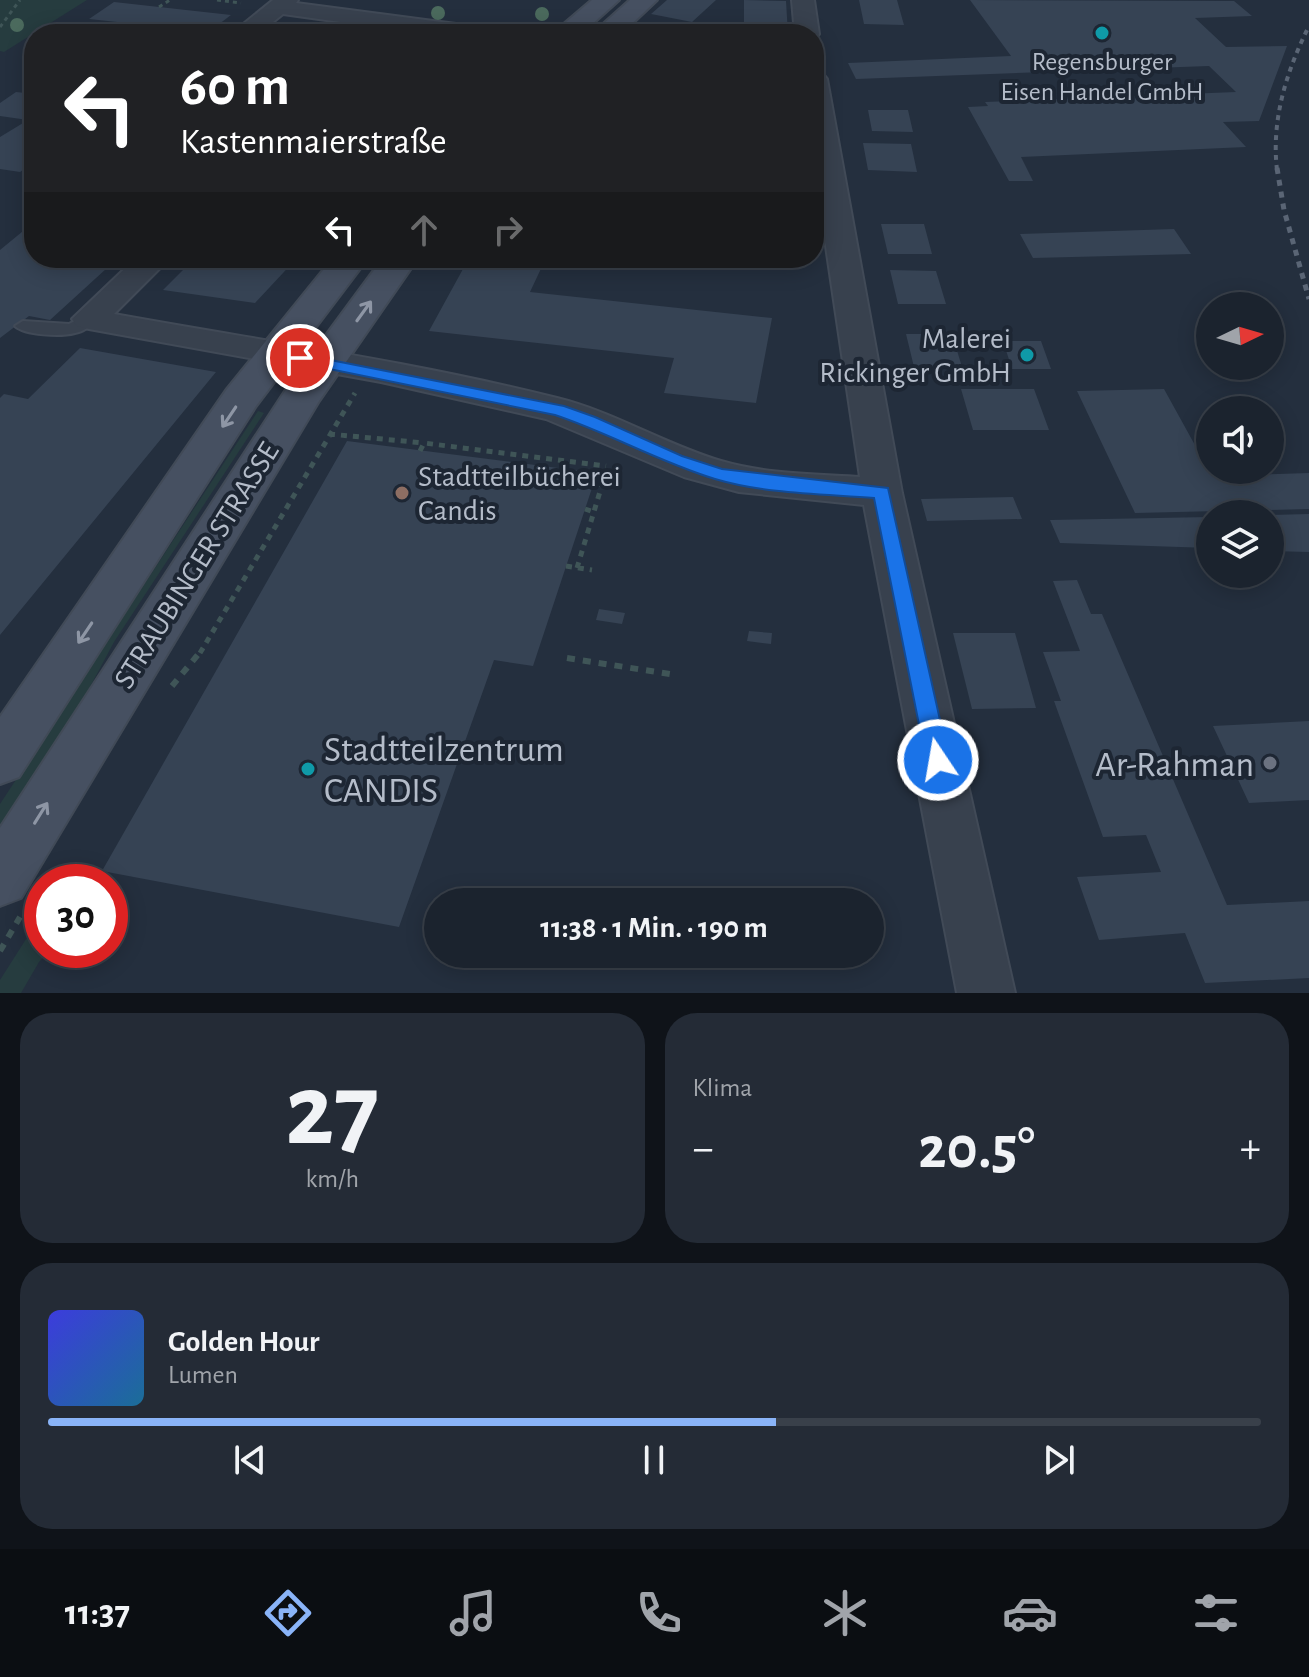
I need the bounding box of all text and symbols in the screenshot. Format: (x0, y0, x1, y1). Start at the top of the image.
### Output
marker: Regensburger Eisen Handel GmbH (1093, 24, 1111, 42)
place label: Regensburger Eisen Handel GmbH (1000, 49, 1204, 105)
icon: left (48, 56, 152, 160)
text: 60 m (180, 59, 290, 115)
text: Kastenmaierstraße (180, 124, 447, 160)
icon: left (318, 208, 362, 252)
icon: ahead (402, 208, 446, 252)
icon: right (486, 208, 530, 252)
north arrow (1196, 292, 1284, 380)
map controls (1196, 292, 1284, 588)
one-way arrow (356, 300, 372, 322)
pin (266, 324, 334, 392)
place label: Malerei Rickinger GmbH (819, 324, 1011, 388)
icon: arrive (278, 336, 322, 380)
marker: Malerei Rickinger GmbH (1018, 346, 1036, 364)
button: sound (1196, 396, 1284, 484)
one-way arrow (221, 405, 237, 427)
street label: STRAUBINGER STRASSE (109, 437, 285, 694)
place label: Stadtteilbücherei Candis (418, 462, 621, 526)
marker: Stadtteilbücherei Candis (393, 484, 411, 502)
button: layers (1196, 500, 1284, 588)
one-way arrow (77, 621, 93, 644)
position arrow (896, 718, 980, 802)
place label: Stadtteilzentrum CANDIS (324, 732, 564, 809)
place label: Ar-Rahman (1095, 747, 1254, 783)
marker: Ar-Rahman (1261, 754, 1279, 772)
marker: Stadtteilzentrum CANDIS (299, 760, 317, 778)
one-way arrow (33, 802, 50, 824)
speed limit sign: 30 (24, 864, 128, 968)
text: 11:38 · 1 Min. · 190 m (540, 913, 768, 943)
text: 27 (285, 1060, 379, 1164)
text: Klima (693, 1075, 752, 1101)
text: 20.5° (918, 1119, 1035, 1179)
text: − (693, 1127, 714, 1171)
text: + (1240, 1127, 1261, 1171)
text: km/h (305, 1166, 359, 1192)
text: Golden Hour (168, 1327, 320, 1357)
text: Lumen (168, 1362, 238, 1388)
icon: previous (228, 1438, 272, 1482)
icon: pause (632, 1438, 676, 1482)
icon: next (1037, 1438, 1081, 1482)
icon: directions (260, 1585, 316, 1641)
icon: music (445, 1585, 501, 1641)
icon: phone (631, 1585, 687, 1641)
icon: climate (817, 1585, 873, 1641)
icon: car (1002, 1585, 1058, 1641)
icon: filters (1188, 1585, 1244, 1641)
text: 11:37 (65, 1595, 130, 1631)

